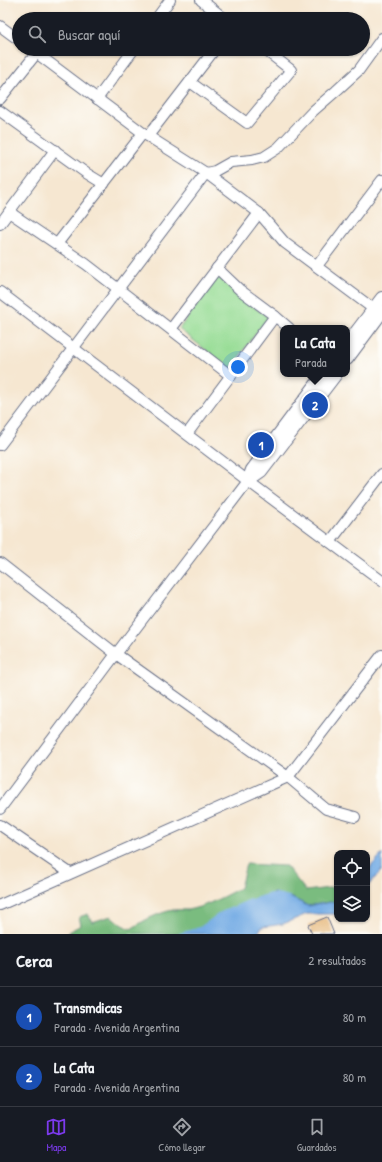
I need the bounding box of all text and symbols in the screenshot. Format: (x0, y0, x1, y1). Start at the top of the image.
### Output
search box (12, 12, 370, 56)
icon: search (26, 23, 48, 45)
text: Buscar aquí (58, 24, 121, 45)
popup (280, 325, 350, 377)
text: La Cata (295, 332, 335, 353)
text: Parada (295, 353, 327, 371)
your location (228, 357, 248, 377)
pin: 2 (302, 390, 328, 420)
pin: 1 (248, 430, 274, 460)
map controls (334, 850, 370, 922)
button: locate (334, 850, 370, 886)
button: layers (334, 886, 370, 922)
text: Cerca (16, 949, 52, 972)
text: 2 resultados (308, 951, 366, 969)
text: Transmdicas (54, 997, 122, 1018)
text: 1 (27, 1008, 31, 1026)
text: 80 m (343, 1008, 366, 1026)
text: Parada · Avenida Argentina (54, 1018, 179, 1036)
text: La Cata (54, 1057, 94, 1078)
text: 2 (26, 1068, 32, 1086)
text: 80 m (343, 1068, 366, 1086)
text: Parada · Avenida Argentina (54, 1078, 179, 1096)
tab: Mapa (45, 1116, 67, 1154)
tab: Cómo llegar (158, 1116, 206, 1154)
tab: Guardados (297, 1116, 337, 1154)

